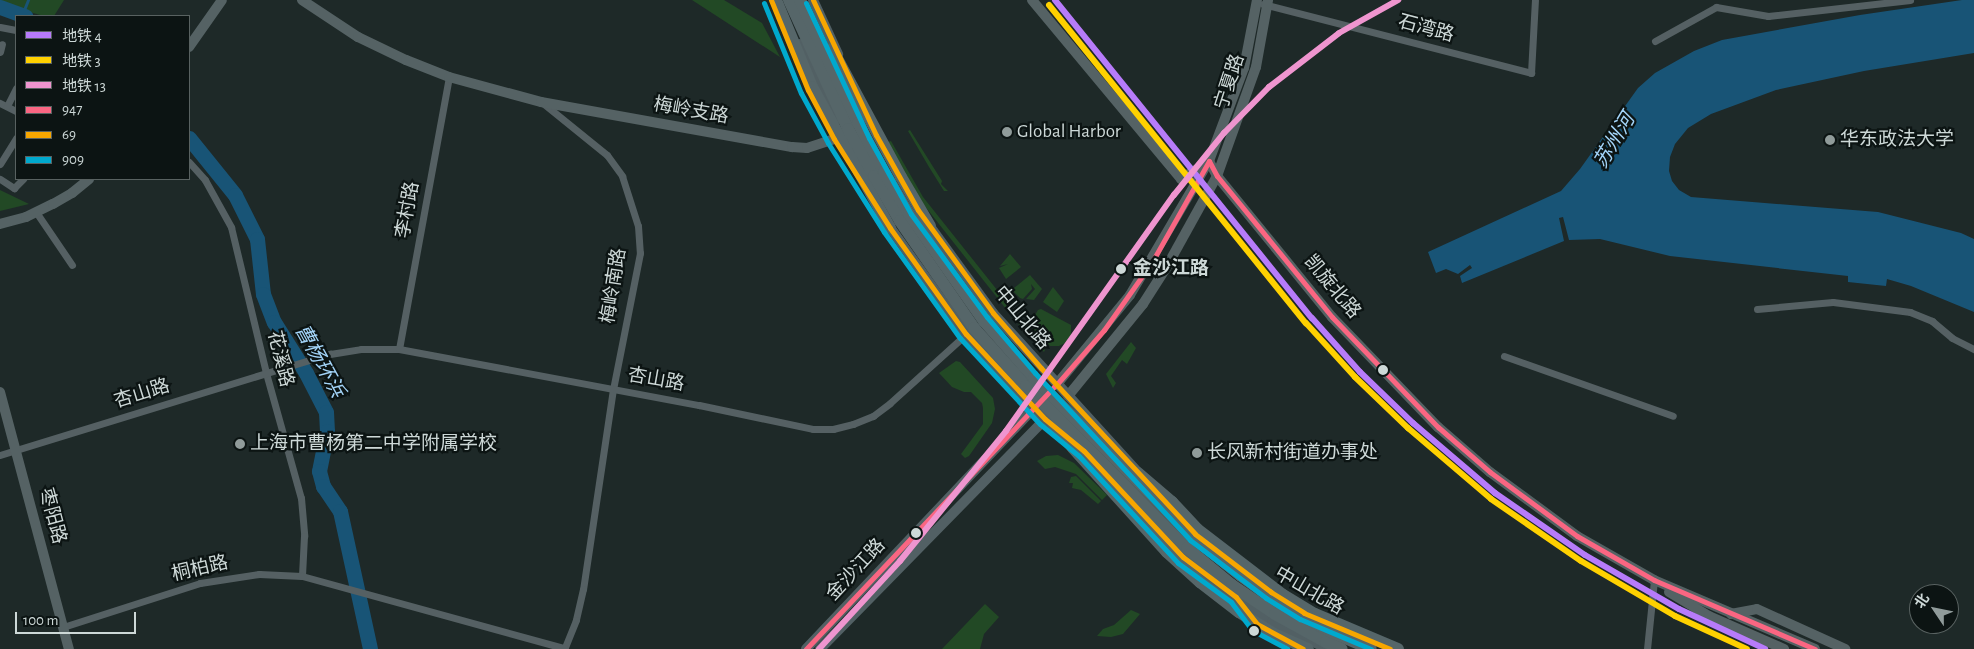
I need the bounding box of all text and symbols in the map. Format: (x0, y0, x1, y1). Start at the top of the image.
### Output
street label: 石湾路 (1396, 11, 1456, 47)
legend (15, 15, 190, 180)
text: 地铁 4 (62, 29, 102, 44)
street label: 宁夏路 (1210, 51, 1250, 113)
text: 地铁 3 (62, 54, 101, 69)
text: 地铁 13 (62, 79, 106, 94)
street label: 梅岭支路 (652, 93, 730, 129)
text: 947 (62, 102, 83, 117)
water label: 苏州河 (1589, 109, 1641, 173)
place label: Global Harbor (1017, 121, 1121, 143)
marker: Global Harbor (1001, 126, 1013, 138)
text: 69 (62, 127, 76, 142)
place label: 华东政法大学 (1840, 129, 1954, 151)
marker: 华东政法大学 (1824, 134, 1836, 146)
text: 909 (62, 152, 84, 167)
street label: 李村路 (392, 180, 424, 240)
street label: 梅岭南路 (597, 247, 631, 325)
street label: 凯旋北路 (1299, 251, 1365, 323)
place label: 金沙江路 (1133, 258, 1209, 280)
marker: 金沙江路 (1113, 261, 1129, 277)
street label: 中山北路 (989, 282, 1055, 354)
water label: 曹杨环浜 (289, 320, 349, 402)
street label: 花溪路 (262, 329, 298, 389)
street label: 杏山路 (626, 364, 686, 396)
unlabelled marker (1378, 365, 1388, 375)
street label: 杏山路 (111, 375, 173, 413)
place label: 上海市曹杨第二中学附属学校 (250, 433, 497, 455)
marker: 上海市曹杨第二中学附属学校 (234, 438, 246, 450)
place label: 长风新村街道办事处 (1207, 442, 1378, 464)
marker: 长风新村街道办事处 (1191, 447, 1203, 459)
street label: 枣阳路 (34, 486, 70, 546)
unlabelled marker (911, 528, 921, 538)
street label: 金沙江路 (822, 534, 890, 606)
street label: 桐柏路 (170, 551, 230, 587)
street label: 中山北路 (1270, 562, 1348, 620)
north arrow (1909, 584, 1959, 634)
text: 北 (1913, 591, 1932, 611)
scale bar (18, 602, 139, 634)
text: 100 m (23, 613, 58, 628)
unlabelled marker (1249, 626, 1259, 636)

